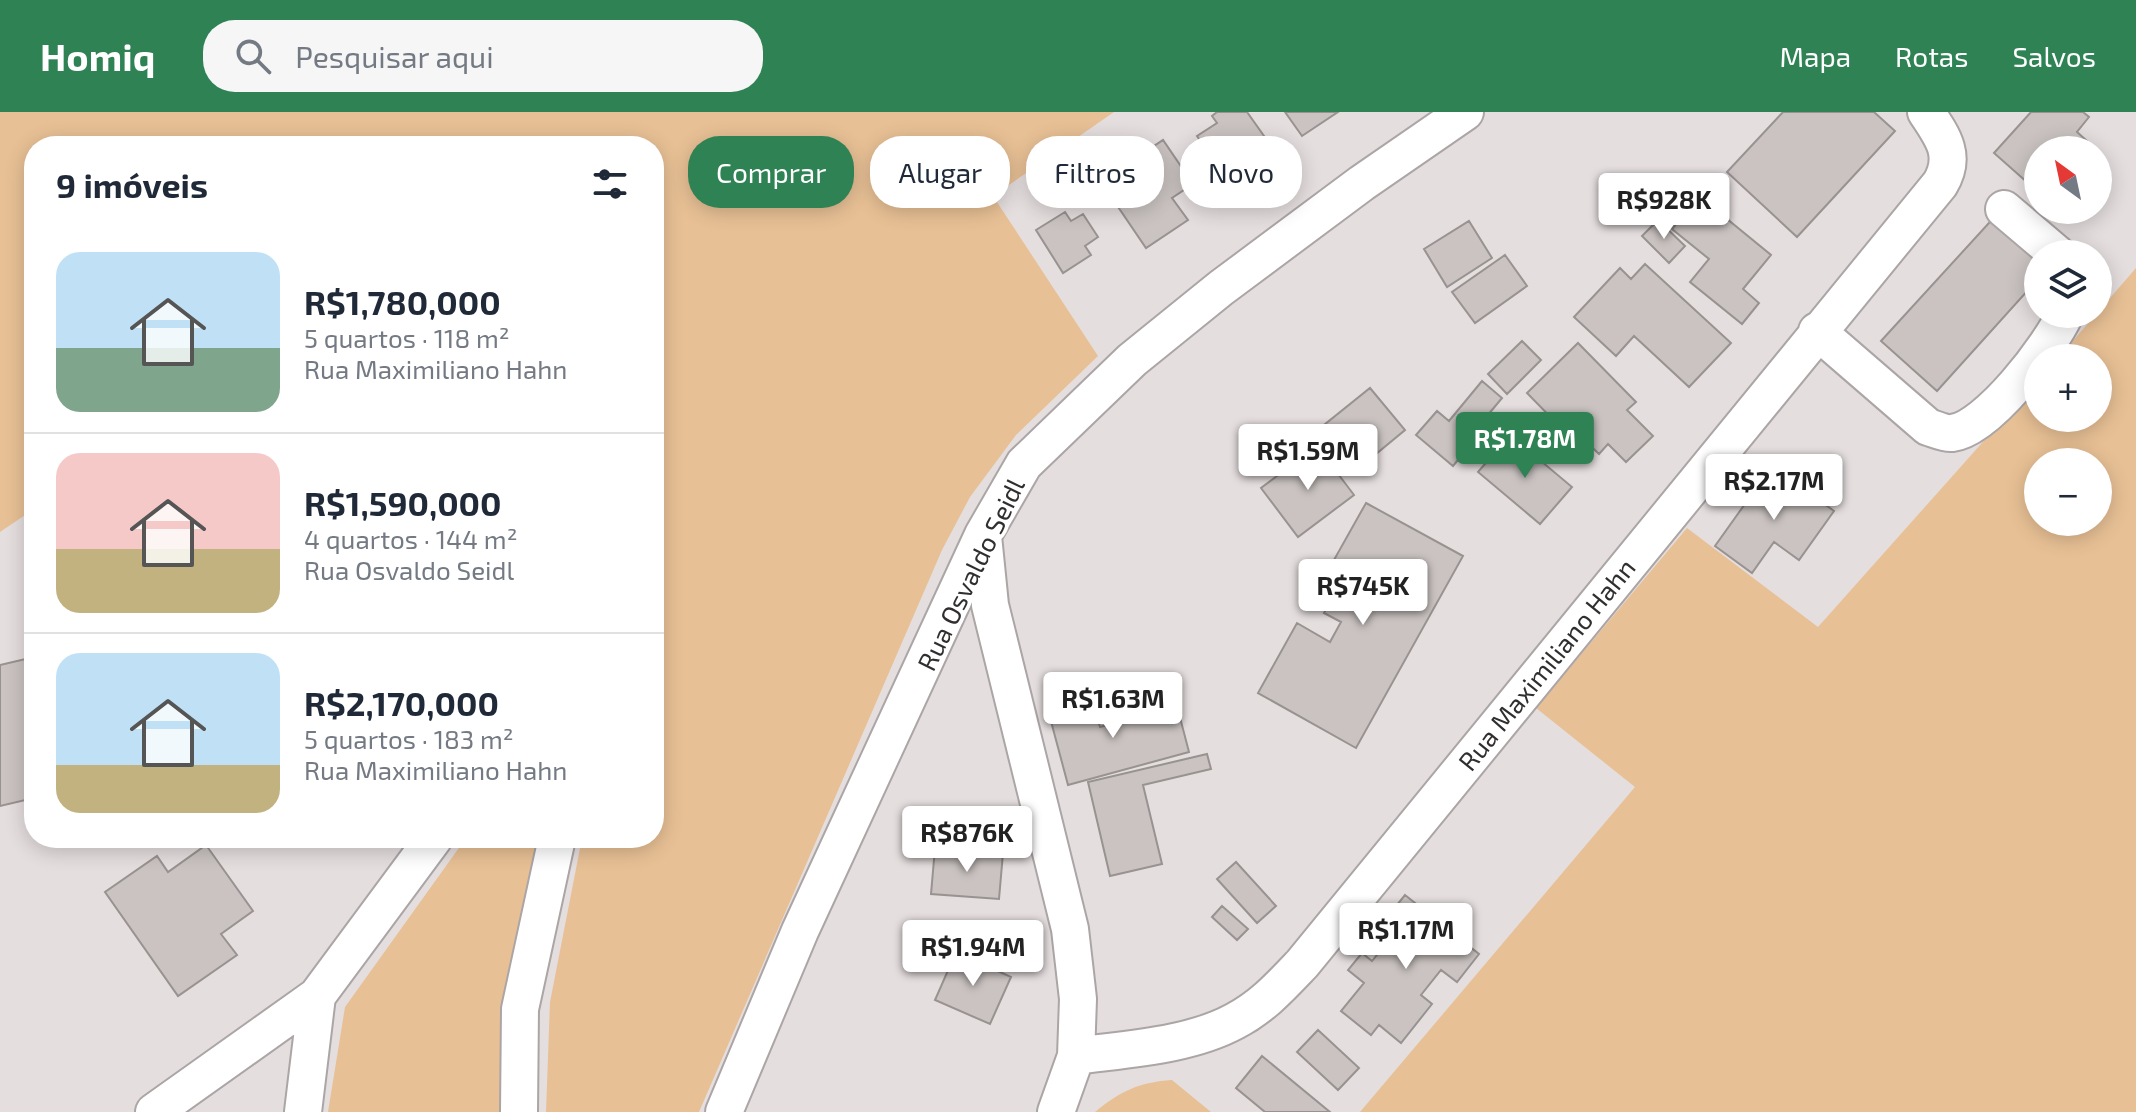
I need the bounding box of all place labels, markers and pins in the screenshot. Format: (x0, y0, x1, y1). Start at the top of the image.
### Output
pin: R$928K (1599, 173, 1729, 241)
pin: R$1.78M (1451, 412, 1599, 480)
pin: R$1.59M (1234, 424, 1382, 492)
pin: R$2.17M (1700, 454, 1848, 522)
pin: R$745K (1298, 559, 1428, 627)
pin: R$1.63M (1039, 672, 1187, 740)
pin: R$876K (902, 806, 1032, 874)
pin: R$1.17M (1332, 903, 1480, 971)
pin: R$1.94M (899, 920, 1047, 988)

